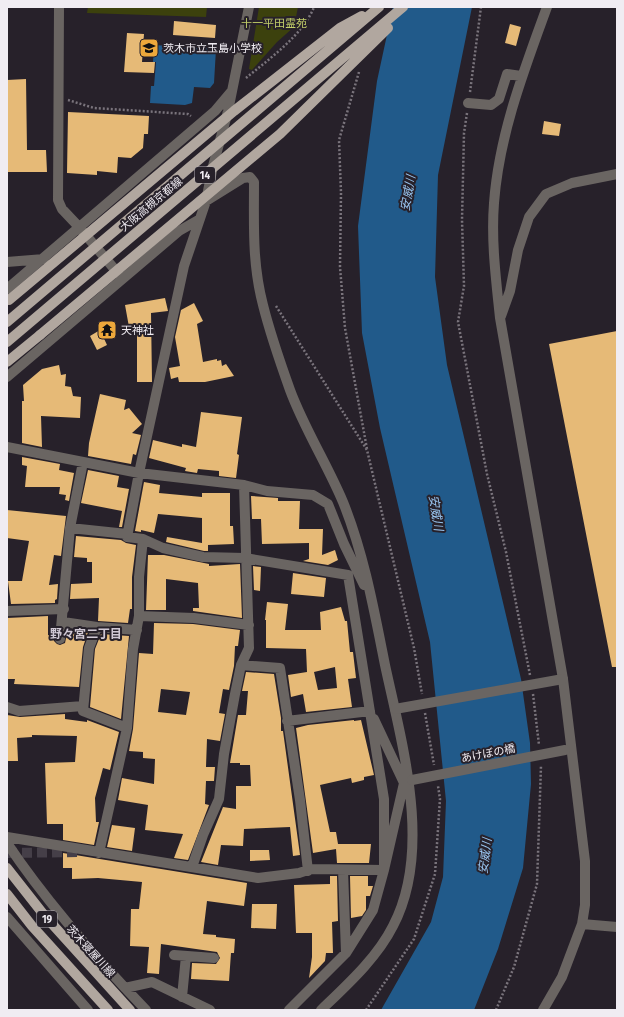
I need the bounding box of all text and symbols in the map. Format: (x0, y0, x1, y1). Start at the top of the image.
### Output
park label: 十一平田霊苑 (241, 17, 307, 30)
school or university icon: 茨木市立玉島小学校 (138, 37, 160, 59)
place label: 茨木市立玉島小学校 (163, 42, 262, 55)
road number: 14 (195, 167, 215, 183)
water label: 安威川 (398, 172, 418, 212)
street label: 大阪高槻京都線 (118, 175, 185, 234)
temple icon: 天神社 (96, 319, 118, 341)
place label: 天神社 (121, 324, 154, 337)
water label: 安威川 (426, 494, 446, 534)
district label: 野々宮二丁目 (50, 627, 122, 641)
street label: あけぼの橋 (460, 742, 516, 765)
water label: 安威川 (476, 835, 494, 875)
road number: 19 (37, 911, 57, 927)
street label: 茨木寝屋川線 (64, 922, 118, 980)

